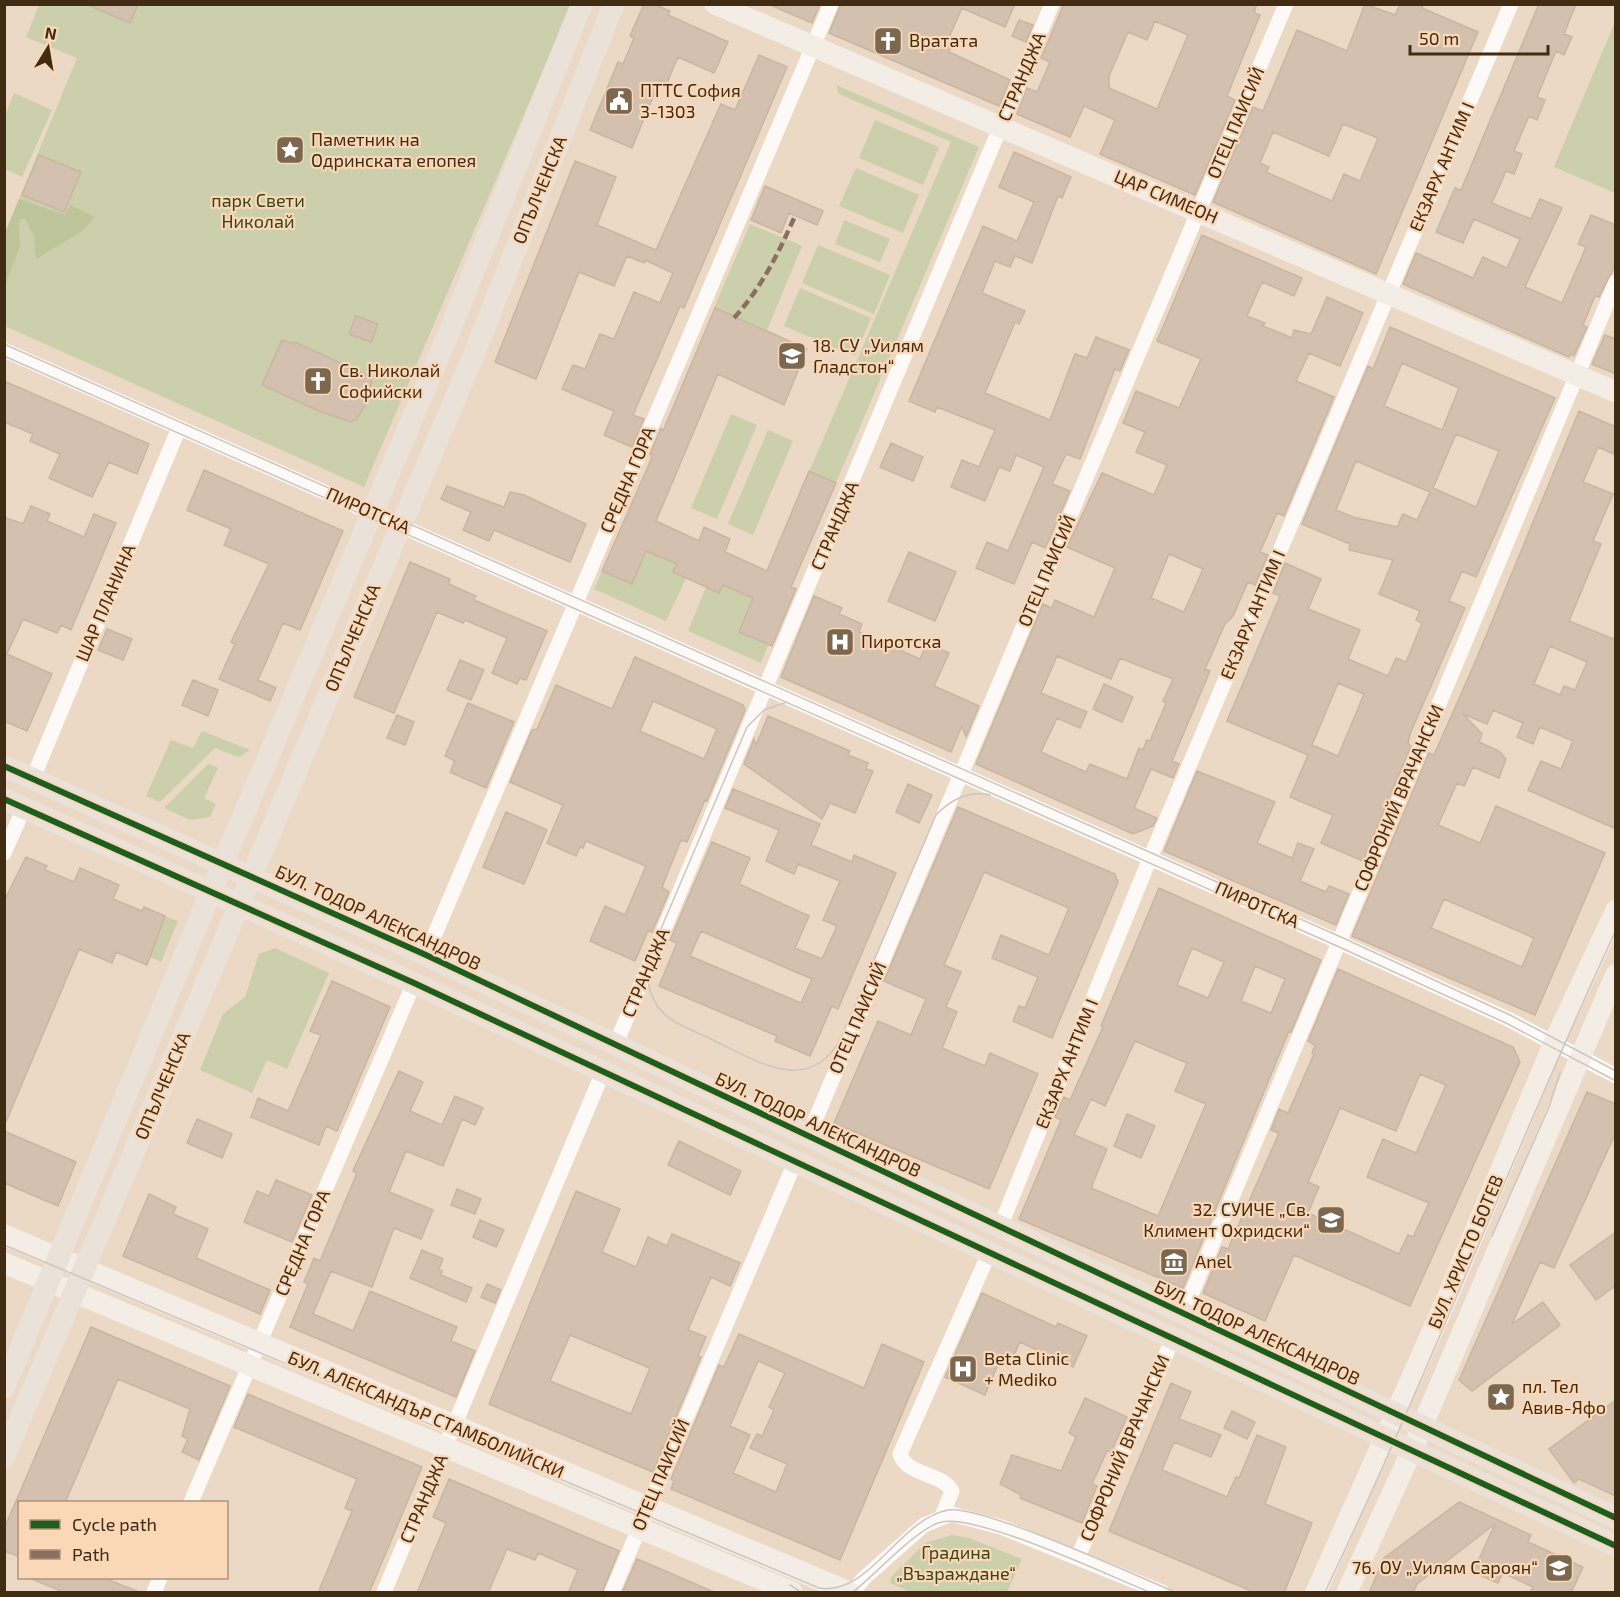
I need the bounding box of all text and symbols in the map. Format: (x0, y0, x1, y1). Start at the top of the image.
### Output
north arrow (18, 18, 78, 78)
scale bar (1410, 18, 1548, 56)
text: N (43, 22, 58, 43)
church icon: Вратата (872, 25, 904, 57)
text: 50 m (1419, 27, 1459, 49)
street label: СТРАНДЖА (992, 28, 1050, 124)
place label: Вратата (909, 29, 978, 51)
street label: ОТЕЦ ПАИСИЙ (1202, 63, 1269, 182)
place label: ПТТС София 3-1303 (640, 79, 741, 122)
public building icon: ПТТС София 3-1303 (603, 85, 635, 117)
street label: ЕКЗАРХ АНТИМ I (1404, 99, 1478, 235)
place label: Паметник на Одринската епопея (311, 128, 476, 171)
street label: ОПЪЛЧЕНСКА (507, 132, 571, 247)
place icon: Паметник на Одринската епопея (274, 134, 306, 166)
street label: ЦАР СИМЕОН (1111, 164, 1222, 228)
park label: парк Свети Николай (211, 189, 305, 232)
place label: 18. СУ „Уилям Гладстон“ (813, 334, 924, 377)
school or university icon: 18. СУ „Уилям Гладстон“ (776, 340, 808, 372)
place label: Св. Николай Софийски (339, 359, 440, 402)
church icon: Св. Николай Софийски (302, 365, 334, 397)
street label: СРЕДНА ГОРА (595, 422, 660, 536)
street label: СТРАНДЖА (805, 477, 863, 573)
street label: ПИРОТСКА (323, 482, 414, 539)
street label: ОТЕЦ ПАИСИЙ (1013, 511, 1080, 630)
street label: ШАР ПЛАНИНА (70, 540, 140, 665)
street label: ЕКЗАРХ АНТИМ I (1215, 547, 1289, 683)
street label: ОПЪЛЧЕНСКА (320, 580, 385, 695)
hospital icon: Пиротска (824, 626, 856, 658)
place label: Пиротска (861, 630, 941, 652)
street label: СОФРОНИЙ ВРАЧАНСКИ (1349, 701, 1447, 894)
street label: БУЛ. ТОДОР АЛЕКСАНДРОВ (272, 860, 485, 974)
street label: ПИРОТСКА (1212, 876, 1303, 933)
street label: СТРАНДЖА (616, 924, 674, 1020)
street label: ОТЕЦ ПАИСИЙ (824, 958, 891, 1077)
street label: ЕКЗАРХ АНТИМ I (1030, 995, 1102, 1132)
street label: ОПЪЛЧЕНСКА (130, 1028, 195, 1143)
street label: БУЛ. ТОДОР АЛЕКСАНДРОВ (712, 1067, 925, 1181)
street label: БУЛ. ХРИСТО БОТЕВ (1423, 1171, 1507, 1332)
street label: СРЕДНА ГОРА (270, 1185, 335, 1299)
place label: 32. СУИЧЕ „Св. Климент Охридски“ (1143, 1198, 1310, 1241)
school or university icon: 32. СУИЧЕ „Св. Климент Охридски“ (1315, 1204, 1347, 1236)
museum icon: Anel (1158, 1246, 1190, 1278)
place label: Anel (1195, 1250, 1232, 1272)
street label: БУЛ. ТОДОР АЛЕКСАНДРОВ (1151, 1275, 1364, 1389)
street label: БУЛ. АЛЕКСАНДЪР СТАМБОЛИЙСКИ (285, 1346, 568, 1482)
place label: Beta Clinic + Mediko (984, 1347, 1070, 1390)
street label: СОФРОНИЙ ВРАЧАНСКИ (1075, 1351, 1173, 1544)
hospital icon: Beta Clinic + Mediko (947, 1353, 979, 1385)
place label: пл. Тел Авив-Яфо (1522, 1375, 1606, 1418)
place icon: пл. Тел Авив-Яфо (1485, 1381, 1517, 1413)
street label: ОТЕЦ ПАИСИЙ (627, 1415, 694, 1534)
street label: СТРАНДЖА (394, 1450, 452, 1546)
legend (18, 1501, 228, 1579)
text: Cycle path (72, 1513, 157, 1535)
park label: Градина „Възраждане“ (896, 1541, 1016, 1584)
text: Path (72, 1543, 110, 1565)
school or university icon: 76. ОУ „Уилям Сароян“ (1543, 1552, 1575, 1584)
place label: 76. ОУ „Уилям Сароян“ (1352, 1556, 1538, 1578)

